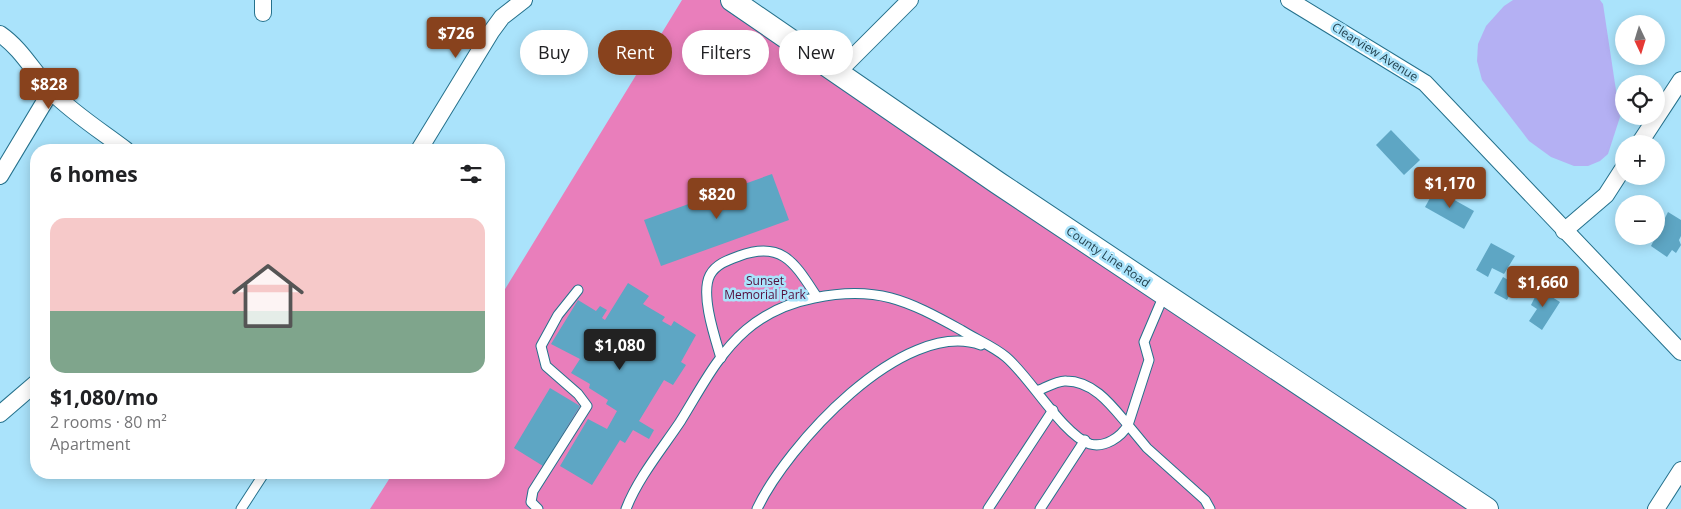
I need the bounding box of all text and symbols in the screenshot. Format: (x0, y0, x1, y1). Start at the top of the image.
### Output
north arrow (1615, 15, 1665, 65)
map controls (1615, 15, 1665, 245)
pin: $726 (426, 17, 486, 59)
street label: Clearview Avenue (1329, 18, 1422, 85)
text: $726 (438, 22, 474, 44)
chip: Buy (520, 30, 588, 75)
chip: Rent (598, 30, 672, 75)
chip: Filters (682, 30, 769, 75)
chip: New (779, 30, 853, 75)
pin: $828 (19, 68, 79, 110)
text: $828 (31, 73, 67, 95)
button: locate (1615, 75, 1665, 125)
button: + (1615, 135, 1665, 185)
text: 6 homes (50, 160, 138, 188)
icon: filters (457, 160, 485, 188)
pin: $1,170 (1409, 166, 1491, 209)
text: $1,170 (1425, 172, 1475, 194)
pin: $820 (687, 178, 747, 220)
text: $820 (699, 183, 735, 205)
button: − (1615, 195, 1665, 245)
street label: County Line Road (1063, 222, 1154, 291)
icon: home (223, 251, 313, 341)
pin: $1,660 (1502, 266, 1584, 308)
text: $1,660 (1518, 271, 1568, 293)
park label: Sunset Memorial Park (724, 272, 807, 303)
pin: $1,080 (579, 328, 661, 371)
text: $1,080 (595, 334, 645, 356)
text: $1,080/mo (50, 383, 158, 411)
text: 2 rooms · 80 m² (50, 411, 167, 433)
text: Apartment (50, 433, 130, 455)

